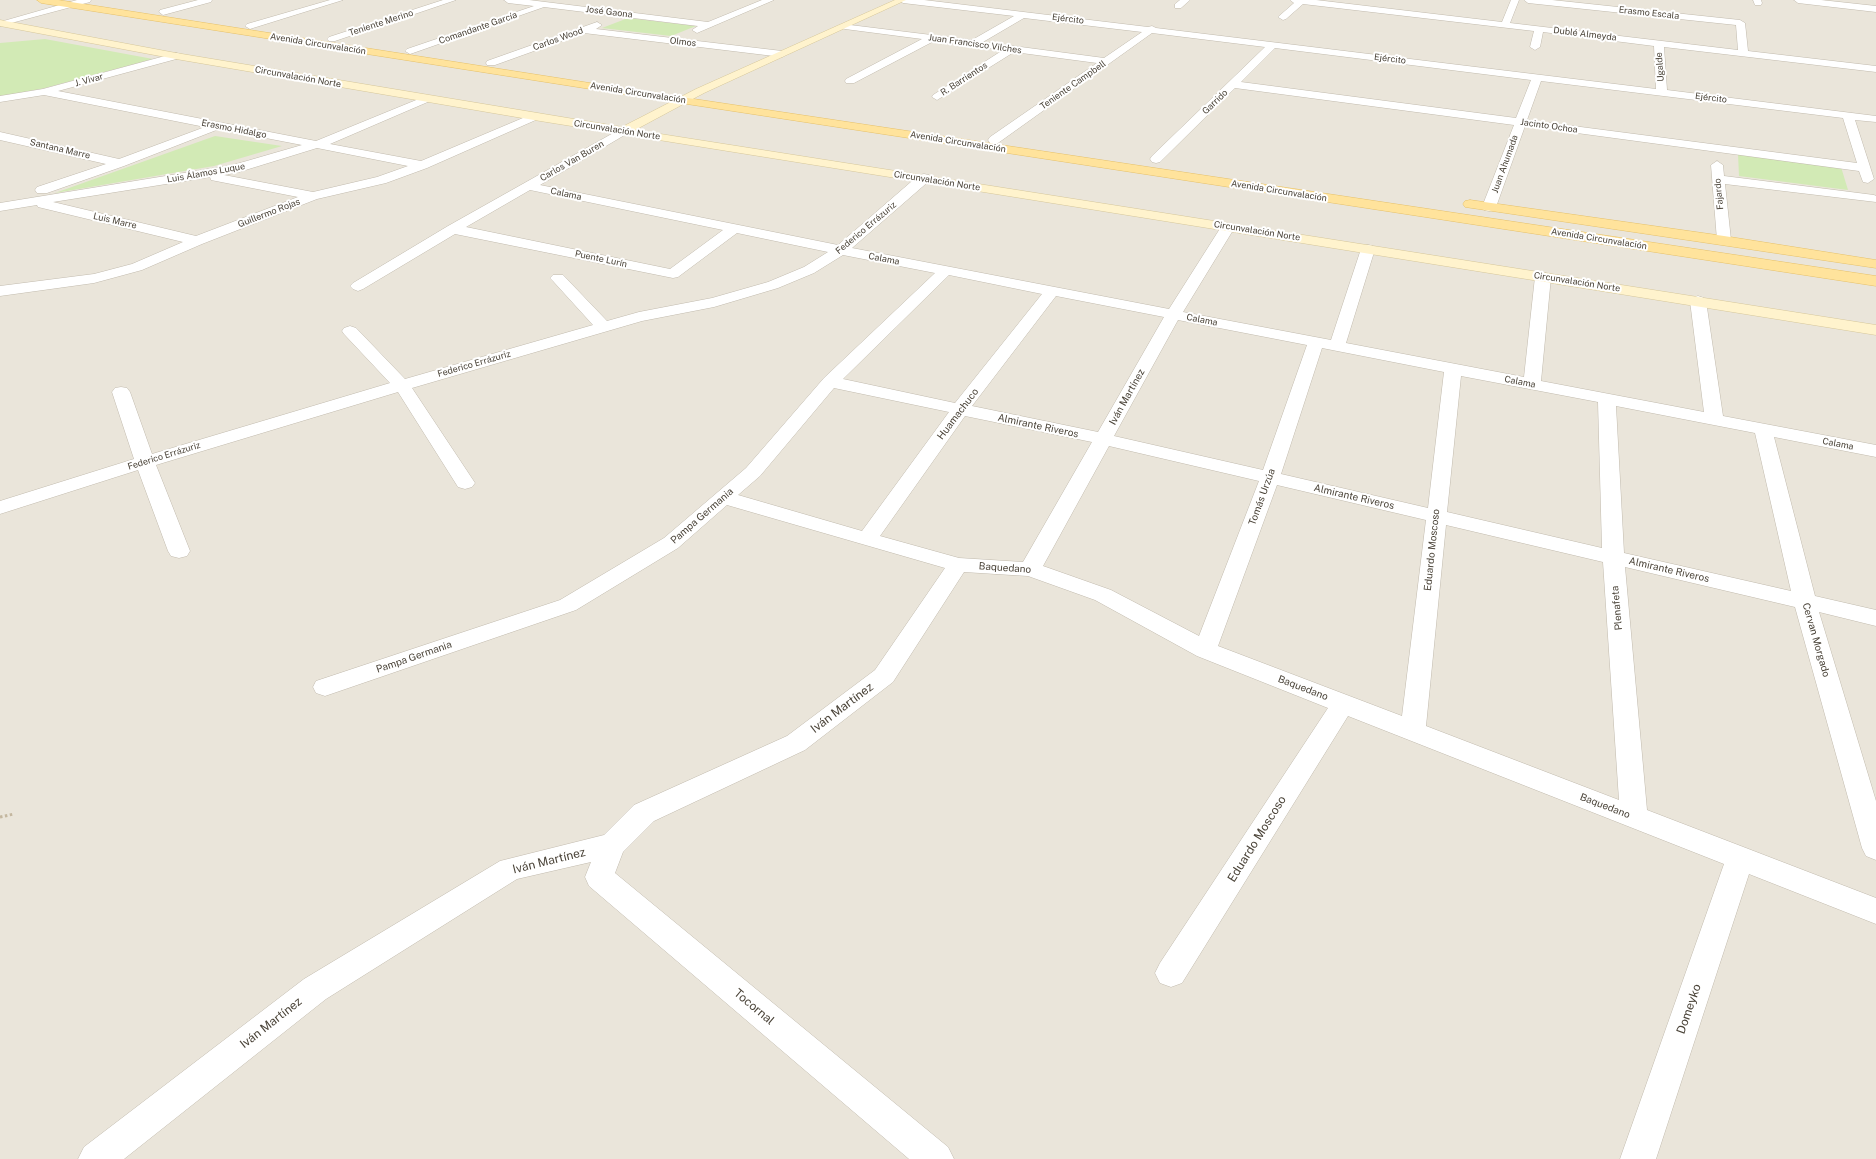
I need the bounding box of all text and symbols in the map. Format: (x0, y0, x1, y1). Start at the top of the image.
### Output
street label: José Gaona (585, 4, 633, 20)
street label: Erasmo Escala (1618, 4, 1680, 22)
street label: Teniente Merino (347, 7, 415, 39)
street label: Comandante García (437, 10, 519, 46)
street label: Ejército (1051, 12, 1085, 26)
street label: Carlos Wood (531, 25, 585, 53)
street label: Dublé Almeyda (1553, 25, 1617, 43)
street label: Avenida Circunvalación (269, 31, 367, 57)
street label: Juan Francisco Vilches (928, 32, 1022, 56)
street label: Olmos (669, 35, 697, 49)
street label: Ejército (1373, 52, 1407, 66)
street label: Ugalde (1654, 52, 1666, 82)
street label: Teniente Campbell (1038, 58, 1108, 112)
street label: R. Barrientos (939, 60, 989, 98)
street label: Circunvalación Norte (254, 64, 342, 90)
street label: J. Vivar (74, 71, 104, 89)
street label: Avenida Circunvalación (589, 80, 687, 106)
street label: Garrido (1200, 87, 1230, 117)
street label: Ejército (1694, 91, 1728, 105)
street label: Erasmo Hidalgo (200, 117, 268, 141)
street label: Jacinto Ochoa (1520, 117, 1578, 135)
street label: Circunvalación Norte (573, 118, 661, 142)
street label: Avenida Circunvalación (909, 129, 1007, 155)
street label: Juan Ahumada (1489, 133, 1521, 195)
street label: Santana Marre (29, 137, 91, 161)
street label: Carlos Van Buren (538, 138, 606, 184)
street label: Luis Álamos Luque (166, 161, 246, 185)
street label: Circunvalación Norte (893, 169, 981, 193)
street label: Avenida Circunvalación (1230, 178, 1328, 204)
street label: Fajardo (1712, 178, 1726, 210)
street label: Calama (549, 185, 583, 203)
street label: Guillermo Rojas (236, 196, 302, 230)
street label: Federico Errázuriz (834, 200, 898, 256)
street label: Luis Marre (92, 211, 138, 231)
street label: Circunvalación Norte (1213, 219, 1301, 243)
street label: Avenida Circunvalación (1550, 226, 1648, 252)
street label: Puente Lurín (574, 248, 628, 270)
street label: Calama (868, 251, 900, 267)
street label: Circunvalación Norte (1533, 270, 1621, 294)
street label: Calama (1186, 312, 1218, 328)
street label: Federico Errázuriz (436, 348, 512, 380)
street label: Iván Martínez (1107, 367, 1147, 427)
street label: Calama (1504, 374, 1536, 390)
street label: Huamachuco (935, 386, 981, 442)
street label: Almirante Riveros (997, 412, 1079, 440)
street label: Calama (1822, 436, 1854, 452)
street label: Federico Errázuriz (126, 440, 202, 472)
street label: Tomás Urzúa (1246, 467, 1278, 527)
street label: Almirante Riveros (1313, 482, 1395, 512)
street label: Pampa Germania (668, 486, 736, 546)
street label: Eduardo Moscoso (1422, 508, 1442, 592)
street label: Almirante Riveros (1628, 555, 1710, 585)
street label: Baquedano (978, 560, 1032, 576)
street label: Plenafeta (1609, 585, 1625, 631)
street label: Cervan Morgado (1800, 602, 1832, 678)
street label: Pampa Germania (375, 638, 453, 676)
street label: Baquedano (1276, 673, 1330, 703)
street label: Iván Martínez (808, 680, 876, 736)
street label: Baquedano (1578, 791, 1632, 821)
street label: Eduardo Moscoso (1225, 793, 1289, 885)
street label: Iván Martínez (511, 845, 587, 877)
street label: Domeyko (1674, 982, 1704, 1036)
street label: Tocornal (731, 986, 777, 1028)
street label: Iván Martínez (237, 994, 305, 1052)

